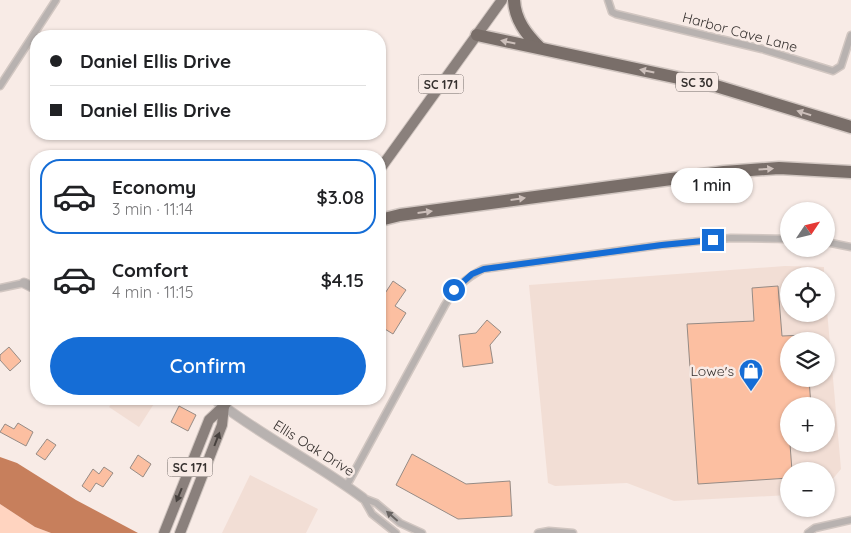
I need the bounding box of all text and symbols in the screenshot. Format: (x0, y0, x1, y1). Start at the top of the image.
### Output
street label: Harbor Cave Lane (680, 8, 800, 56)
one-way arrow (500, 37, 516, 45)
text: Daniel Ellis Drive (80, 49, 231, 73)
one-way arrow (640, 67, 655, 75)
road number: SC 30 (676, 72, 718, 91)
road number: SC 171 (418, 74, 464, 94)
text: Daniel Ellis Drive (80, 98, 231, 122)
one-way arrow (797, 108, 812, 116)
one-way arrow (758, 165, 774, 173)
callout: 1 min (672, 168, 754, 202)
icon: car (52, 174, 97, 219)
text: Economy (112, 175, 196, 199)
text: 1 min (693, 175, 731, 195)
text: $3.08 (317, 185, 364, 209)
one-way arrow (510, 195, 526, 203)
text: 3 min · 11:14 (112, 199, 193, 219)
north arrow (780, 202, 835, 258)
map controls (780, 202, 835, 517)
one-way arrow (417, 208, 433, 216)
route end (702, 229, 724, 251)
icon: car (52, 257, 97, 302)
text: Comfort (112, 258, 189, 282)
button: locate (780, 267, 835, 322)
text: $4.15 (321, 268, 364, 292)
route start (443, 279, 465, 301)
text: 4 min · 11:15 (112, 282, 193, 302)
button: layers (780, 332, 835, 387)
button: Confirm (50, 337, 366, 395)
shop icon: Lowe's (738, 358, 764, 392)
place label: Lowe's (690, 362, 734, 380)
button: + (780, 397, 835, 452)
street label: Ellis Oak Drive (270, 416, 358, 480)
one-way arrow (213, 431, 221, 446)
road number: SC 171 (168, 458, 212, 477)
button: − (780, 462, 835, 517)
one-way arrow (175, 488, 183, 503)
one-way arrow (386, 511, 398, 522)

